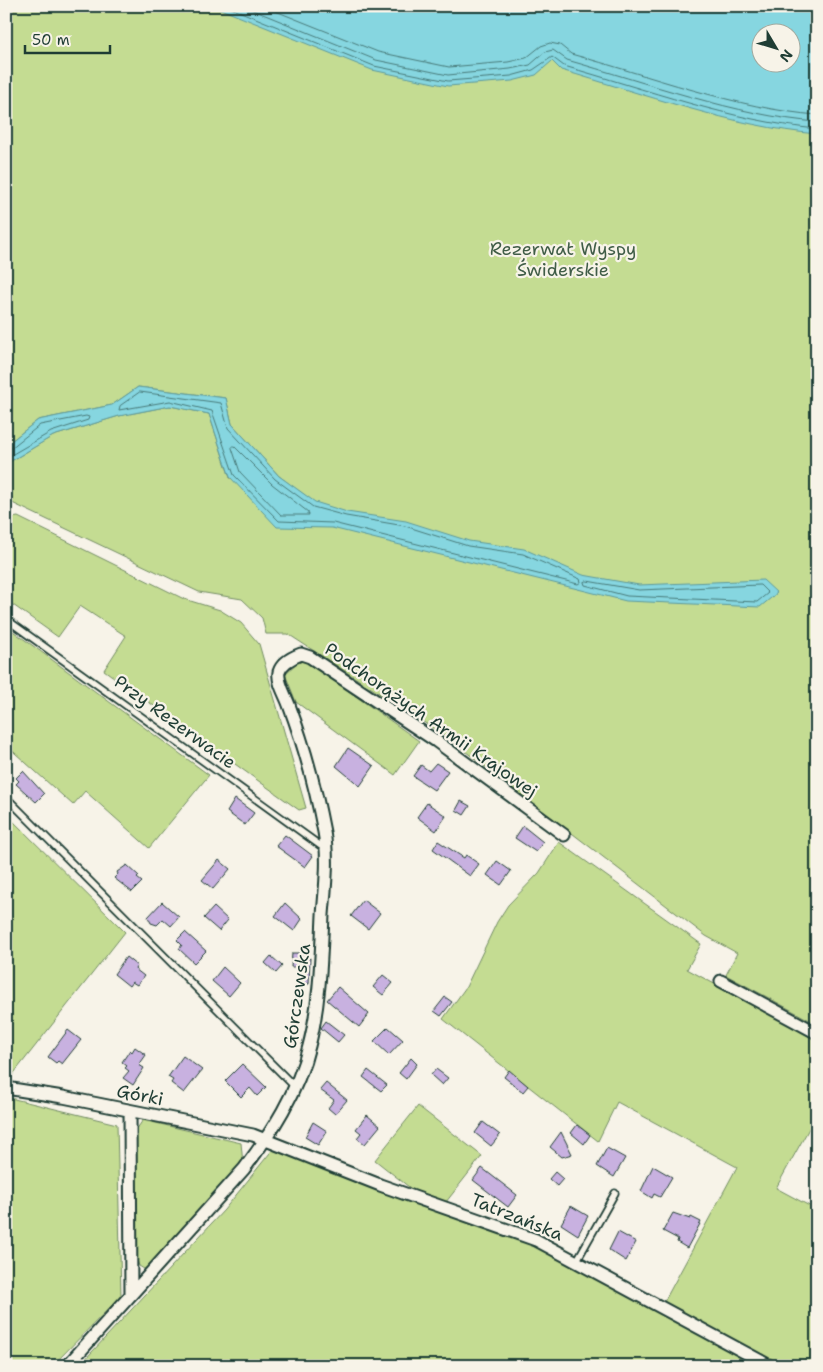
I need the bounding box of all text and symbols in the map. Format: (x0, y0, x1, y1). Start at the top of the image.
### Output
scale bar (25, 22, 110, 54)
north arrow (750, 22, 800, 72)
text: 50 m (32, 30, 70, 50)
text: N (776, 46, 797, 66)
park label: Rezerwat Wyspy Świderskie (490, 237, 636, 282)
street label: Podchorążych Armii Krajowej (320, 637, 542, 803)
street label: Przy Rezerwacie (109, 670, 241, 774)
street label: Górczewska (278, 942, 316, 1050)
street label: Górki (115, 1079, 165, 1111)
street label: Tatrzańska (467, 1188, 567, 1246)

